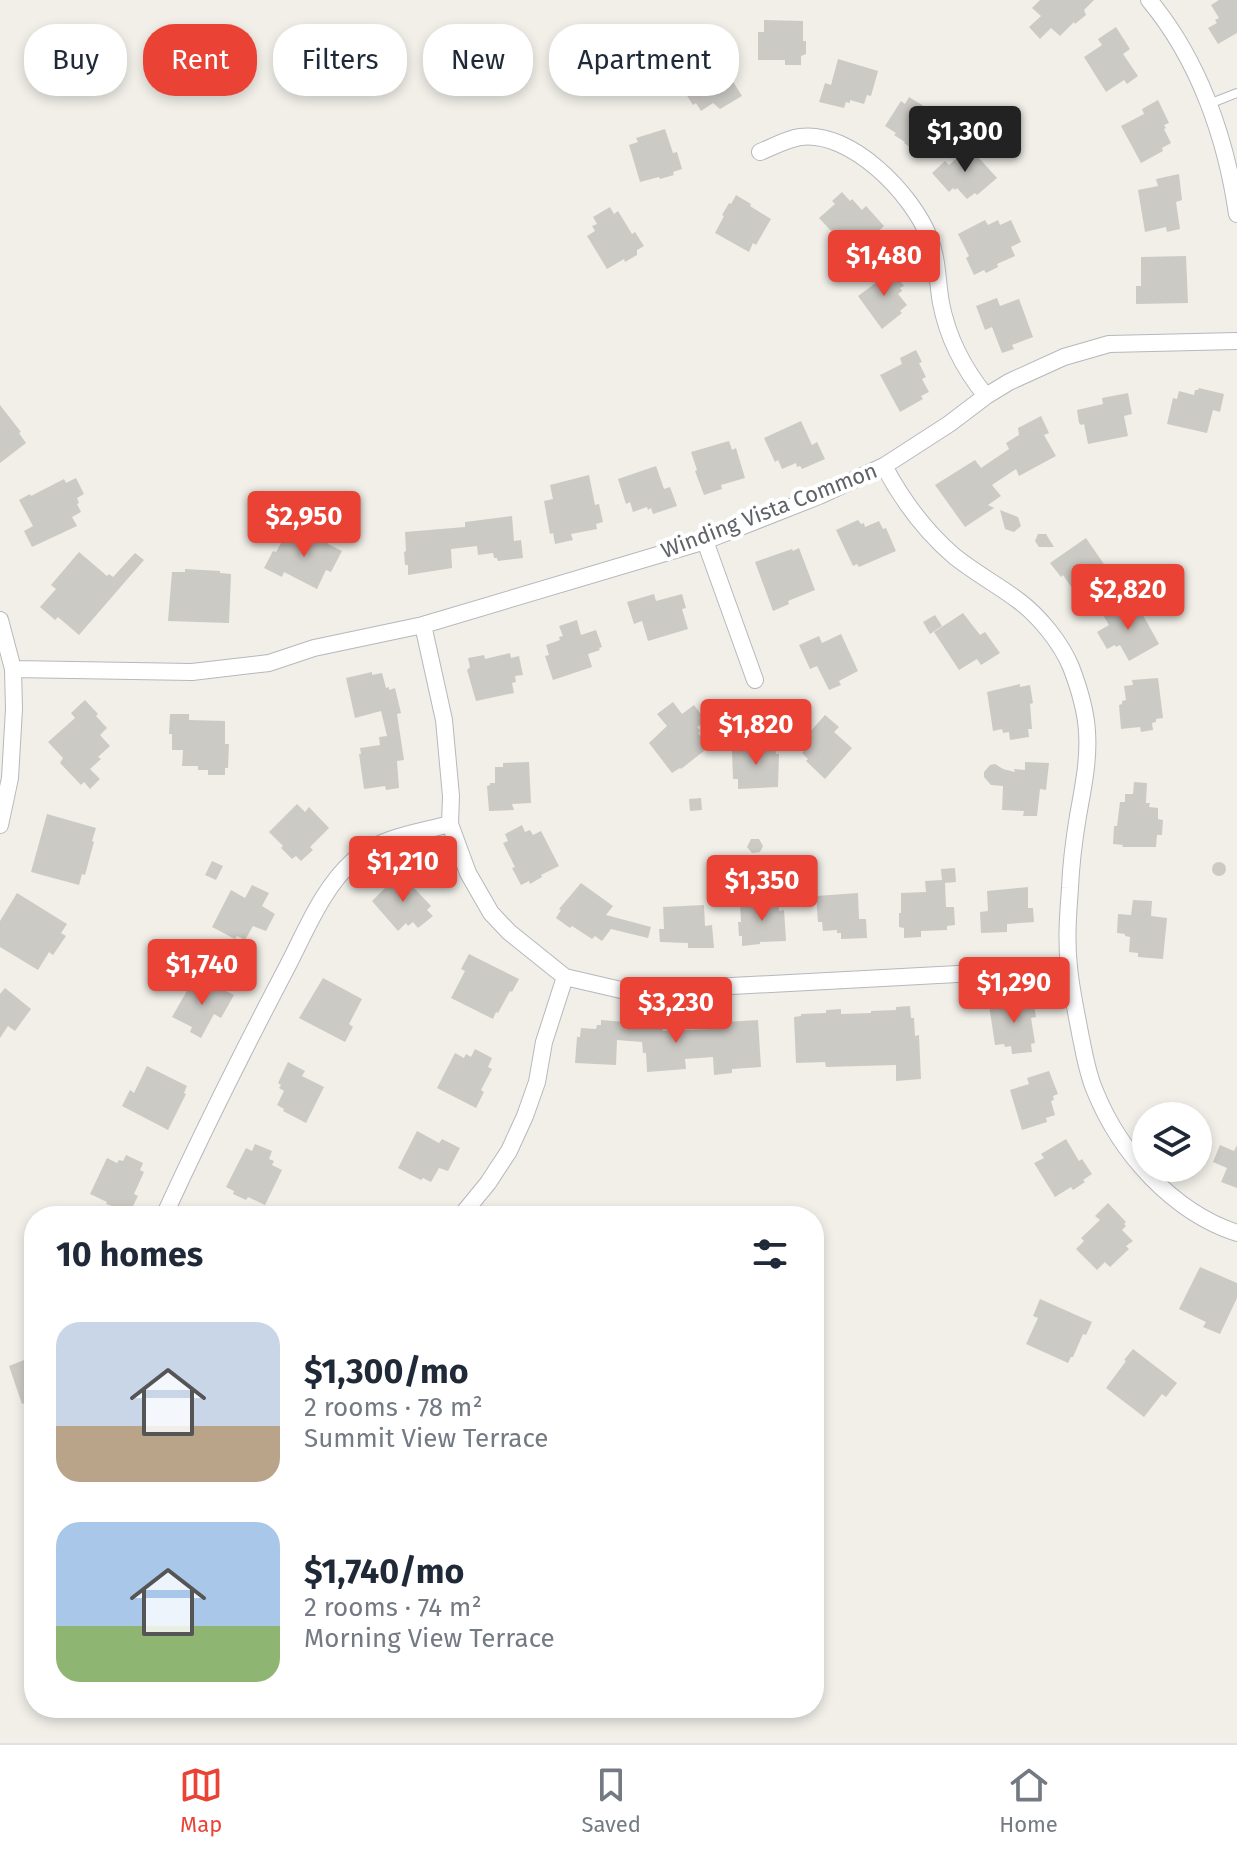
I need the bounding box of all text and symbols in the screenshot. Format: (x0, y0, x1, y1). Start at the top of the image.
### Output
chip: Buy (24, 24, 127, 96)
chip: Rent (143, 24, 257, 96)
chip: Filters (273, 24, 407, 96)
chip: New (423, 24, 533, 96)
chip: Apartment (549, 24, 739, 96)
pin: $1,300 (900, 106, 1030, 174)
text: $1,300 (927, 116, 1003, 147)
pin: $1,480 (819, 230, 949, 298)
text: $1,480 (846, 240, 922, 271)
street label: Winding Vista Common (657, 457, 881, 564)
pin: $2,950 (239, 491, 369, 559)
text: $2,950 (266, 501, 342, 532)
pin: $2,820 (1063, 564, 1193, 632)
text: $2,820 (1089, 574, 1167, 605)
pin: $1,820 (691, 699, 821, 767)
text: $1,820 (718, 709, 794, 740)
pin: $1,210 (338, 836, 468, 904)
text: $1,210 (367, 846, 439, 877)
pin: $1,350 (697, 855, 827, 923)
text: $1,350 (725, 865, 799, 896)
pin: $1,740 (137, 939, 267, 1007)
text: $1,740 (166, 949, 238, 980)
pin: $1,290 (949, 957, 1079, 1025)
text: $1,290 (977, 967, 1051, 998)
pin: $3,230 (611, 977, 741, 1045)
text: $3,230 (638, 987, 714, 1018)
map controls (1132, 1102, 1212, 1182)
button: layers (1132, 1102, 1212, 1182)
icon: filters (748, 1232, 792, 1276)
text: 10 homes (56, 1234, 203, 1275)
text: $1,300/mo (304, 1351, 469, 1392)
icon: home (120, 1354, 216, 1450)
text: 2 rooms · 78 m² (304, 1392, 483, 1423)
text: Summit View Terrace (304, 1423, 549, 1454)
text: $1,740/mo (304, 1551, 464, 1592)
icon: home (120, 1554, 216, 1650)
text: 2 rooms · 74 m² (304, 1592, 482, 1623)
text: Morning View Terrace (304, 1623, 555, 1654)
tab: Map (179, 1763, 223, 1838)
tab: Saved (581, 1763, 641, 1838)
tab: Home (999, 1763, 1058, 1838)

